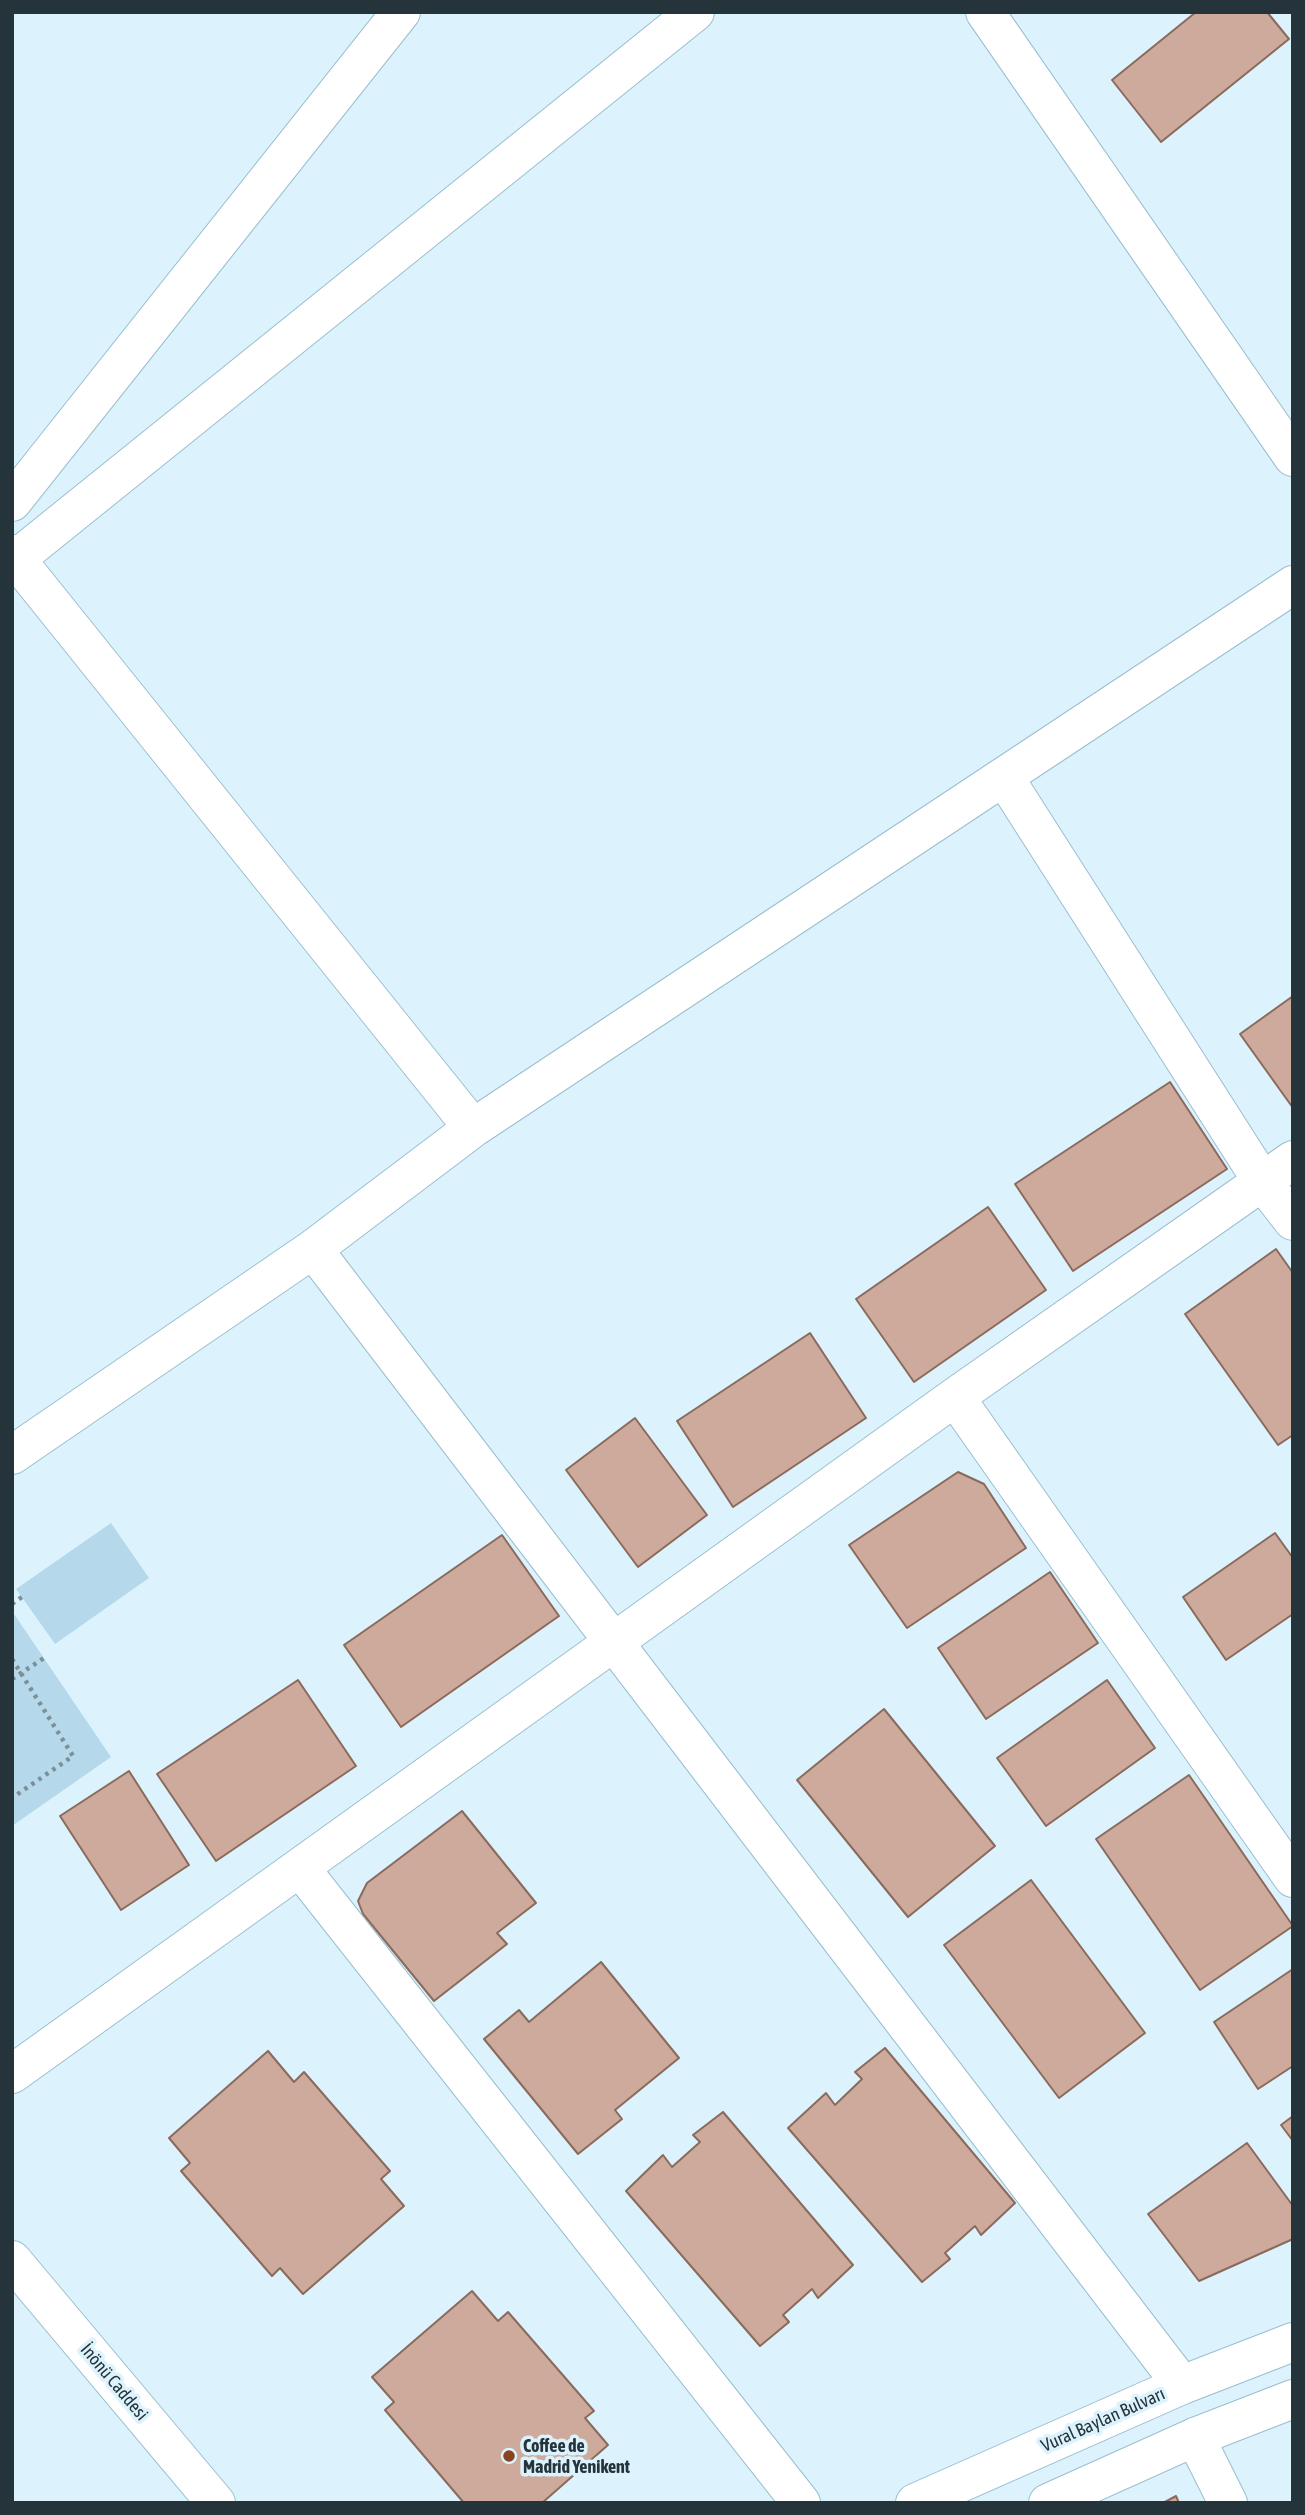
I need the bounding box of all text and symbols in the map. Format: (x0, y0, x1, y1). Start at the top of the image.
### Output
street label: İnönü Caddesi (76, 2339, 152, 2425)
street label: Vural Baylan Bulvarı (1038, 2383, 1168, 2457)
place label: Coffee de Madrid Yenikent (523, 2435, 630, 2478)
marker: Coffee de Madrid Yenikent (501, 2448, 517, 2464)

